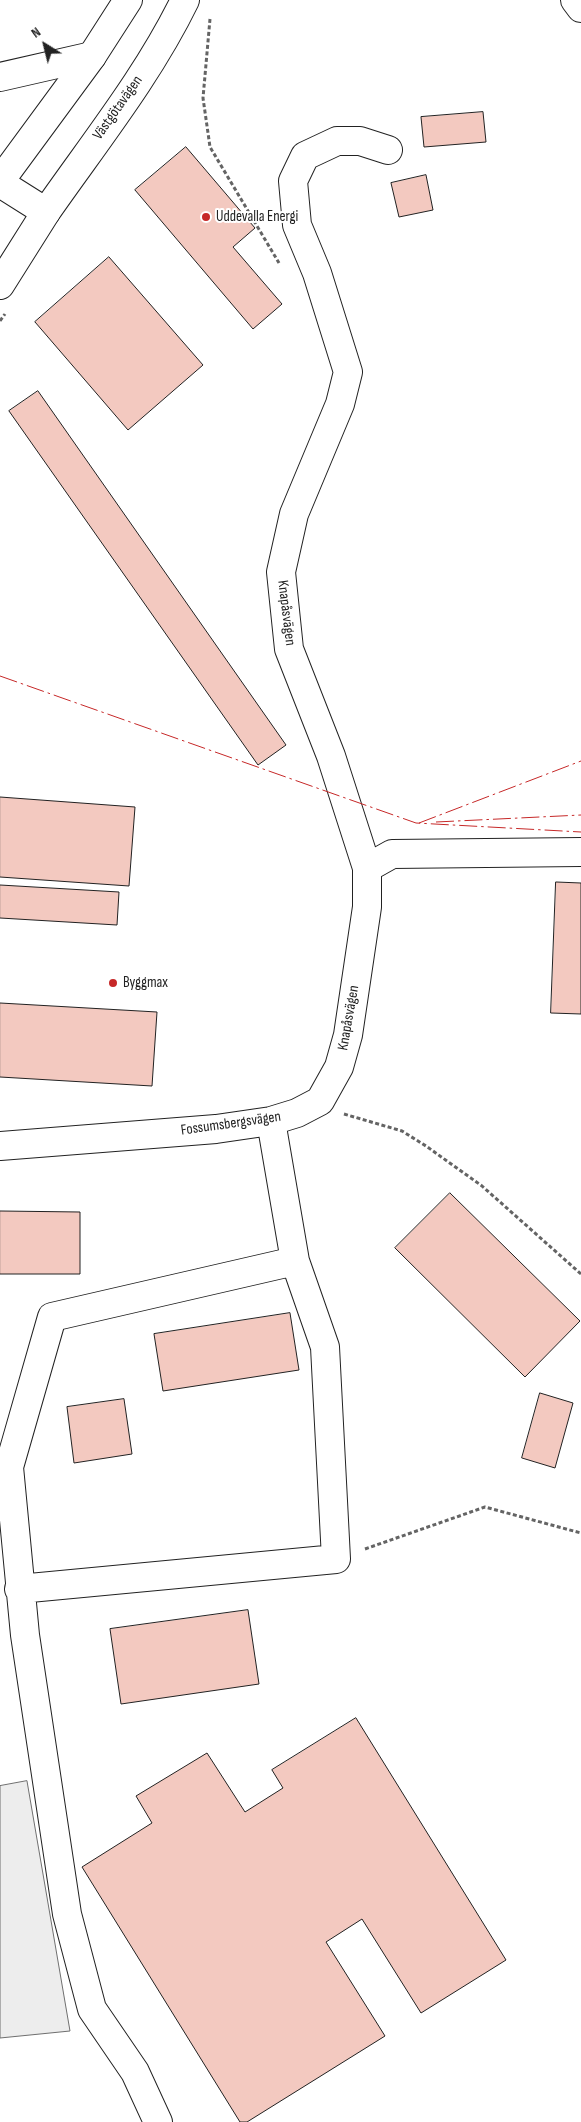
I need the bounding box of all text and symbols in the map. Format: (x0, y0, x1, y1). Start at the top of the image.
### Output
north arrow (20, 20, 70, 70)
text: N (28, 23, 44, 42)
street label: Västgötavägen (89, 73, 147, 143)
place label: Uddevalla Energi (216, 208, 298, 226)
marker: Uddevalla Energi (200, 211, 212, 223)
street label: Knapåsvägen (273, 579, 299, 647)
place label: Byggmax (123, 974, 168, 992)
marker: Byggmax (107, 977, 119, 989)
street label: Knapåsvägen (334, 984, 364, 1052)
street label: Fossumsbergsvägen (180, 1108, 282, 1140)

